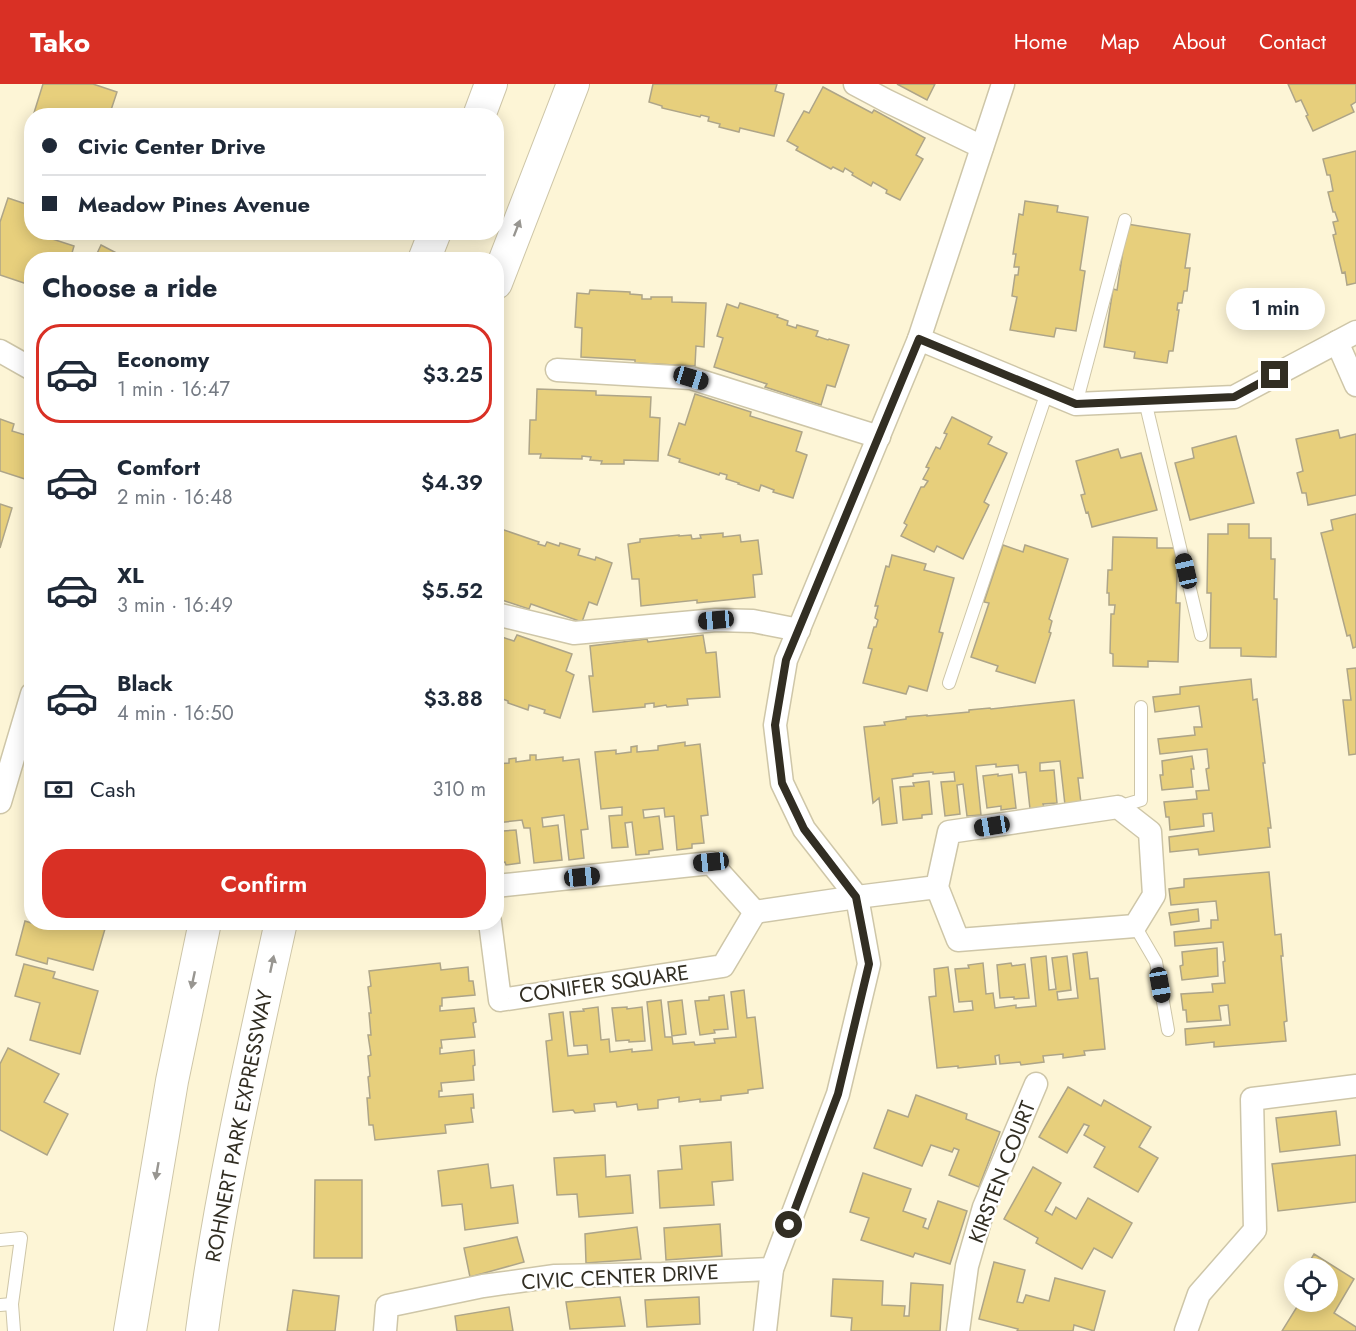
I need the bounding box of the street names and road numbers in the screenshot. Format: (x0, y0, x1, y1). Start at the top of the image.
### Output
street label: CONIFER SQUARE (517, 957, 691, 1011)
street label: ROHNERT PARK EXPRESSWAY (198, 987, 280, 1265)
street label: KIRSTEN COURT (961, 1096, 1043, 1247)
street label: CIVIC CENTER DRIVE (521, 1257, 719, 1297)

